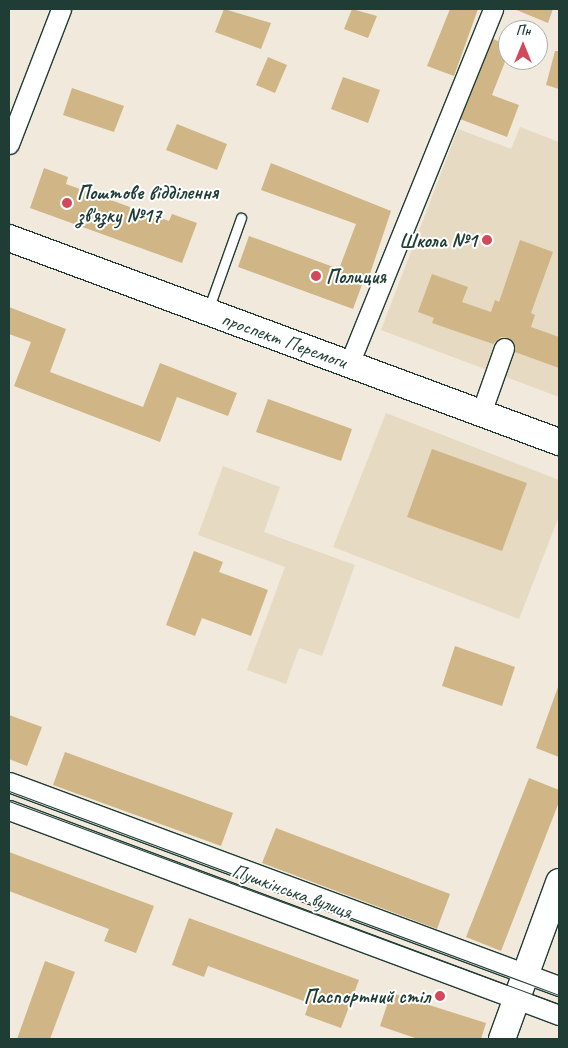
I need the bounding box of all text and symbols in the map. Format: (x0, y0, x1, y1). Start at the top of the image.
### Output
north arrow (498, 20, 548, 70)
text: Пн (516, 22, 530, 39)
place label: Поштове відділення зв'язку №17 (77, 180, 218, 227)
marker: Поштове відділення зв'язку №17 (61, 197, 73, 209)
place label: Школа №1 (399, 228, 477, 252)
marker: Школа №1 (481, 234, 493, 246)
place label: Полиция (326, 264, 386, 288)
marker: Полиция (310, 270, 322, 282)
street label: проспект Перемоги (218, 306, 350, 374)
street label: Пушкінська вулиця (228, 858, 356, 924)
place label: Паспортний стіл (304, 984, 430, 1008)
marker: Паспортний стіл (434, 990, 446, 1002)

